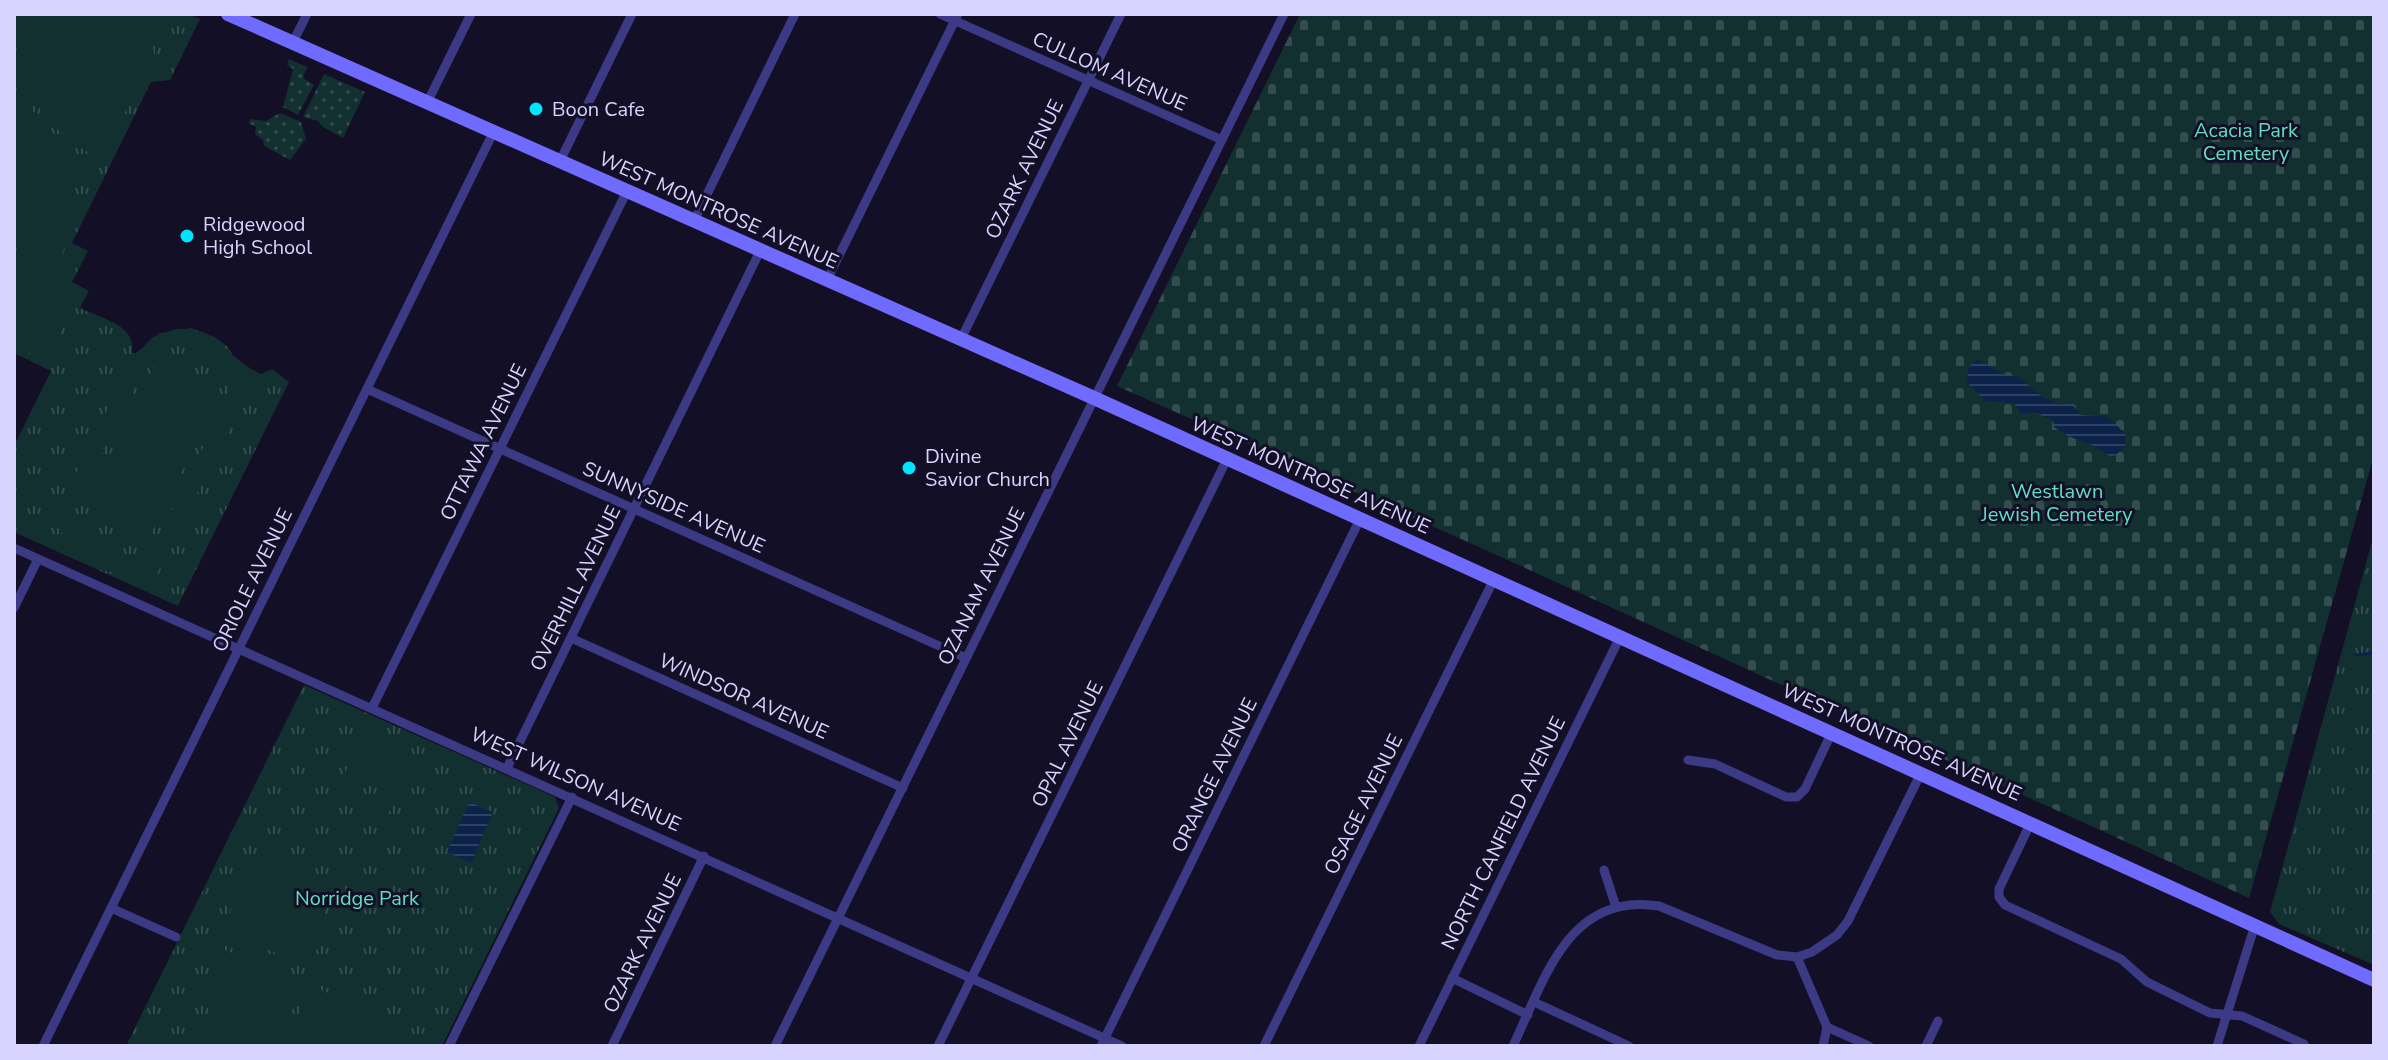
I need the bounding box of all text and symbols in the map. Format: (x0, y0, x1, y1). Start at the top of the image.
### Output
street label: CULLOM AVENUE (1028, 25, 1191, 118)
street label: OZARK AVENUE (979, 95, 1070, 244)
place label: Boon Cafe (552, 96, 645, 123)
marker: Boon Cafe (527, 100, 545, 118)
park label: Acacia Park Cemetery (2194, 117, 2299, 167)
street label: WEST MONTROSE AVENUE (595, 145, 843, 276)
place label: Ridgewood High School (203, 211, 312, 261)
marker: Ridgewood High School (178, 227, 196, 245)
street label: OTTAWA AVENUE (434, 359, 533, 525)
street label: WEST MONTROSE AVENUE (1187, 410, 1435, 541)
place label: Divine Savior Church (925, 443, 1050, 493)
street label: SUNNYSIDE AVENUE (578, 455, 769, 560)
marker: Divine Savior Church (900, 459, 918, 477)
park label: Westlawn Jewish Cemetery (1980, 478, 2133, 528)
street label: OVERHILL AVENUE (524, 501, 627, 675)
street label: OZANAM AVENUE (931, 503, 1031, 670)
street label: ORIOLE AVENUE (206, 504, 299, 657)
street label: WINDSOR AVENUE (655, 647, 833, 746)
street label: OPAL AVENUE (1025, 677, 1110, 812)
street label: WEST MONTROSE AVENUE (1778, 677, 2026, 808)
street label: ORANGE AVENUE (1165, 693, 1264, 857)
street label: NORTH CANFIELD AVENUE (1435, 712, 1572, 954)
street label: WEST WILSON AVENUE (466, 721, 685, 838)
street label: OSAGE AVENUE (1318, 729, 1409, 879)
street label: OZARK AVENUE (597, 869, 688, 1018)
park label: Norridge Park (295, 885, 420, 912)

